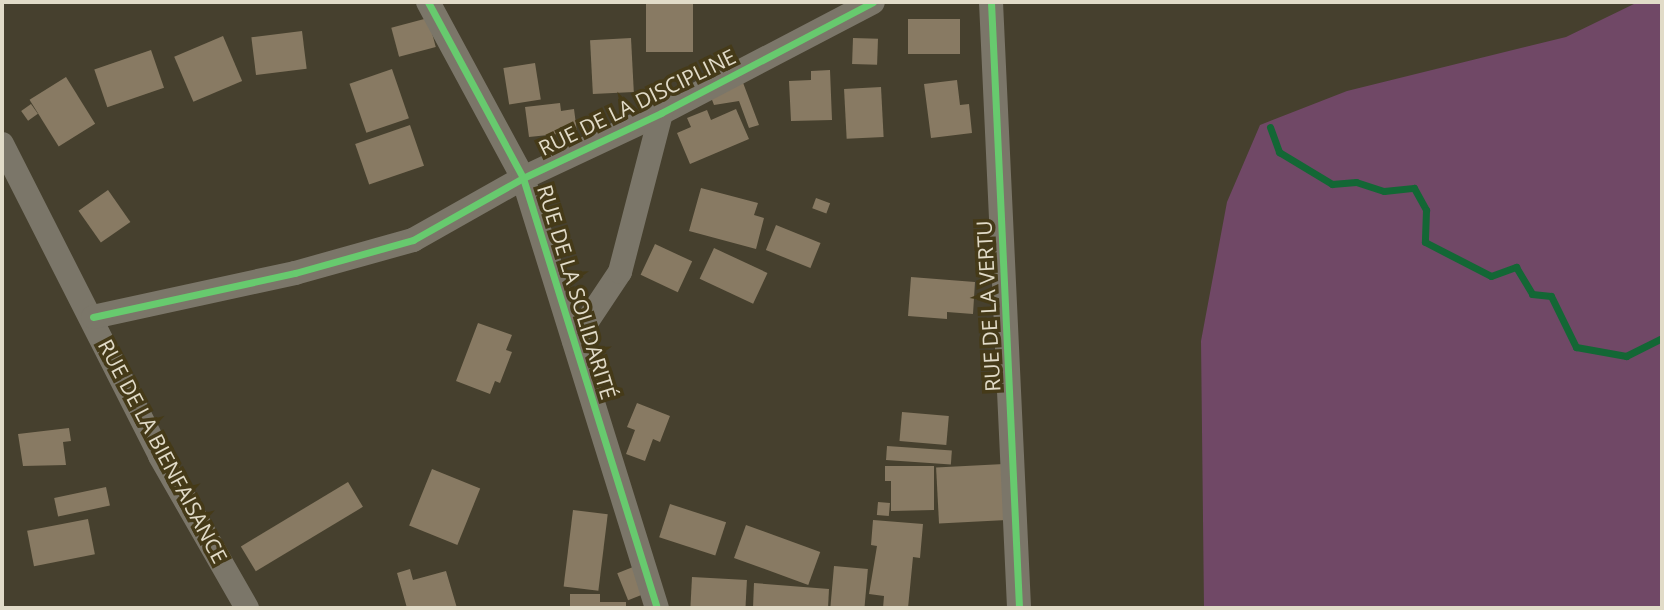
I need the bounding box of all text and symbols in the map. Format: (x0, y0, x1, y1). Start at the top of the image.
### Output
street label: RUE DE LA DISCIPLINE (534, 43, 740, 161)
street label: RUE DE LA SOLIDARITÉ (532, 182, 622, 402)
street label: RUE DE LA VERTU (971, 220, 1005, 392)
street label: RUE DE LA BIENFAISANCE (93, 335, 233, 567)

